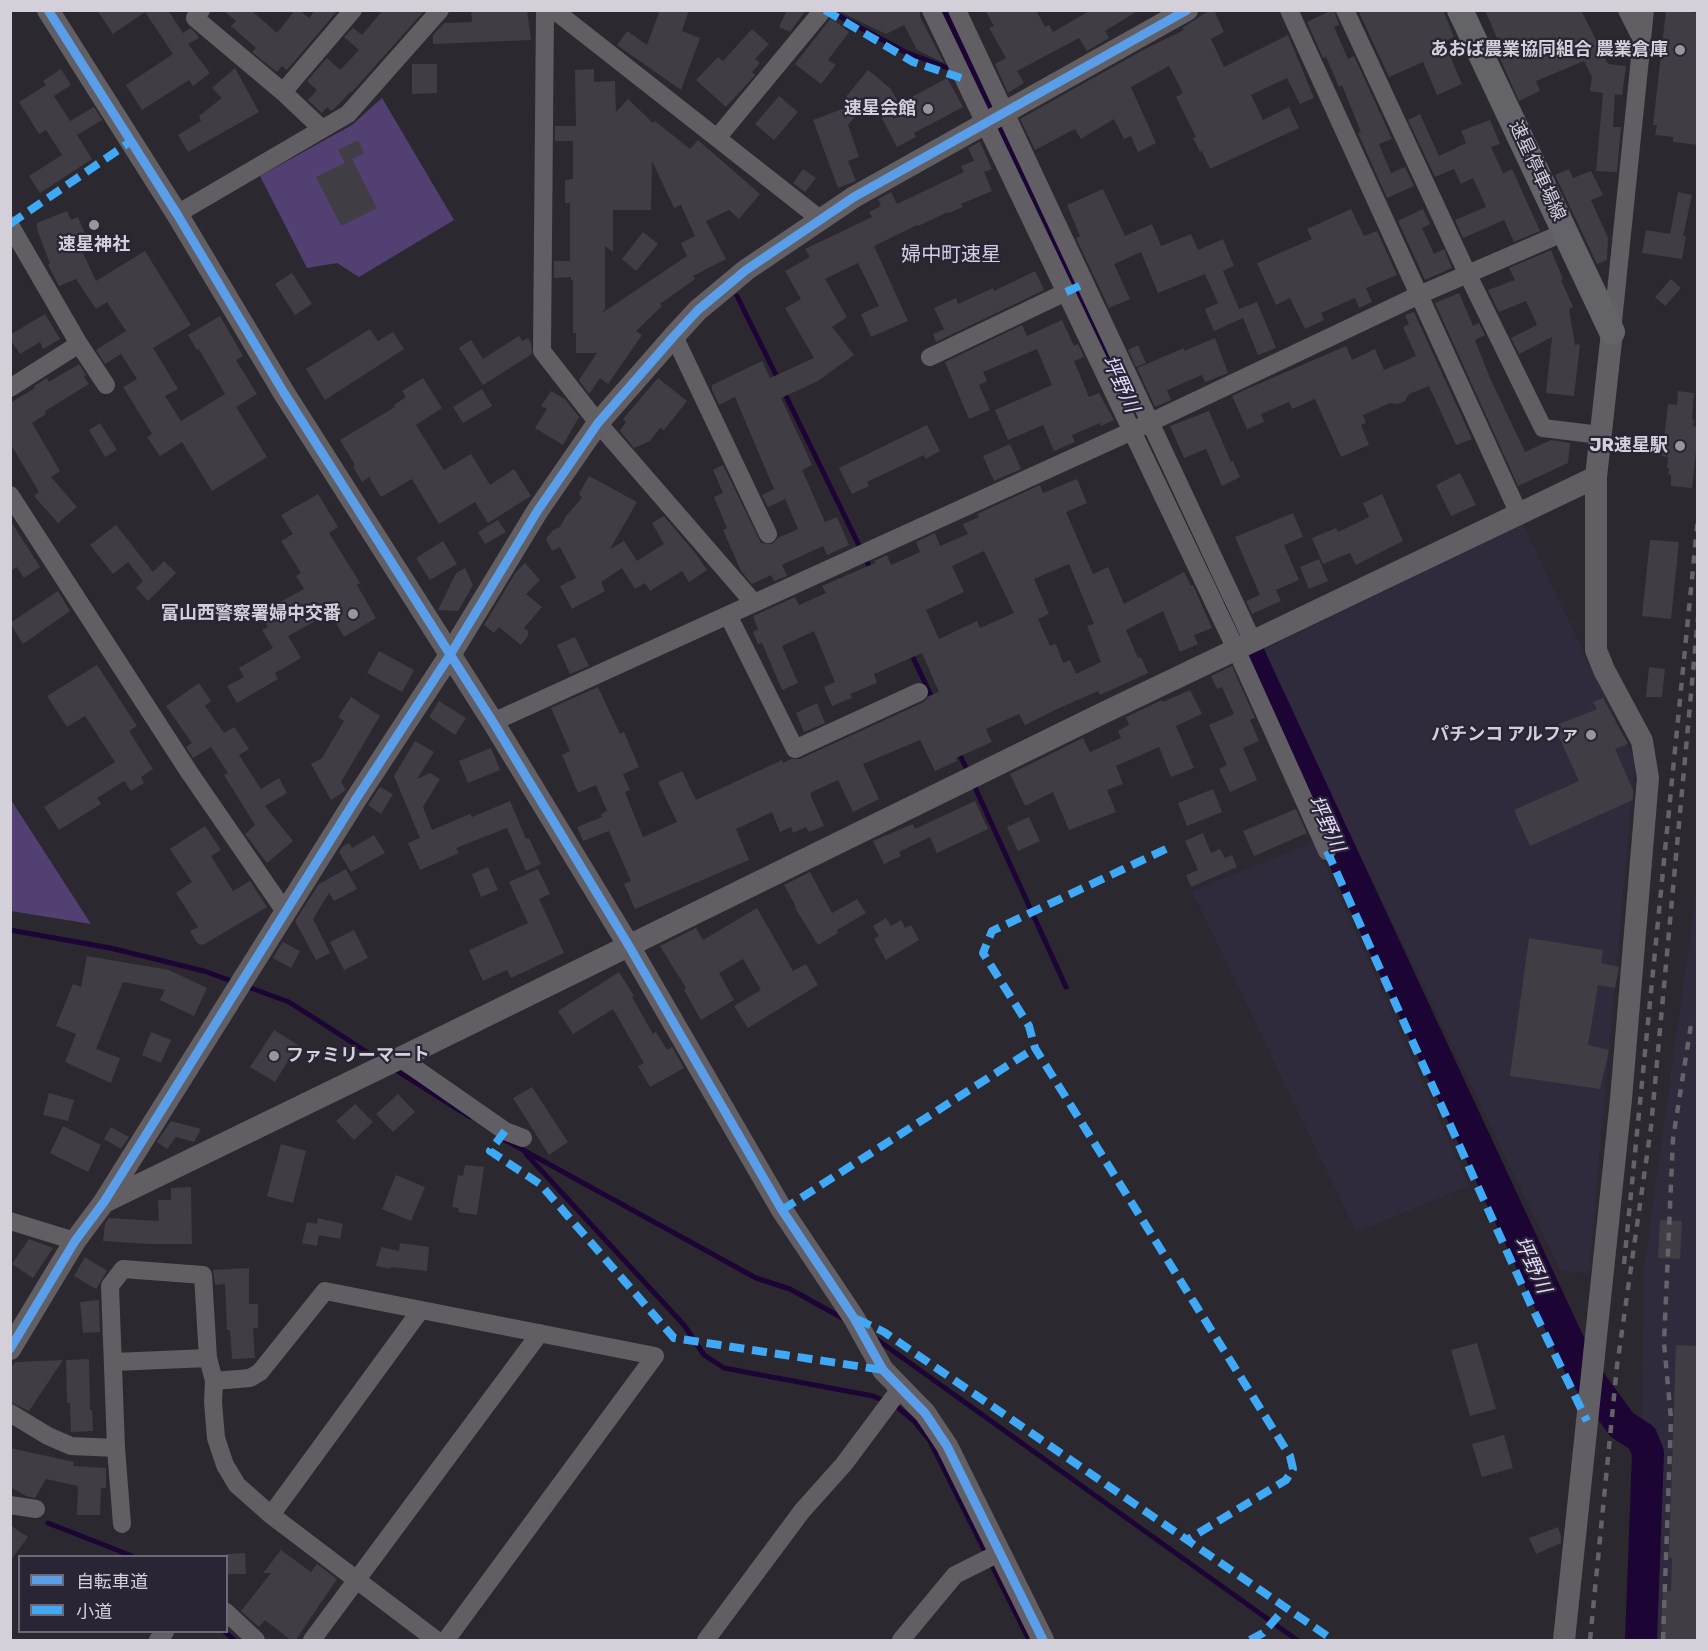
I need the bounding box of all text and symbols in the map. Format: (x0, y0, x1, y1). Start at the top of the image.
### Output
place label: あおば農業協同組合 農業倉庫 (1430, 39, 1668, 61)
marker: あおば農業協同組合 農業倉庫 (1673, 43, 1687, 57)
place label: 速星会館 (844, 98, 916, 120)
marker: 速星会館 (921, 102, 935, 116)
street label: 速星停車場線 (1504, 117, 1570, 225)
marker: 速星神社 (87, 218, 101, 232)
place label: 速星神社 (58, 234, 130, 256)
district label: 婦中町速星 (901, 243, 1001, 267)
water label: 坪野川 (1096, 352, 1144, 416)
place label: JR速星駅 (1589, 435, 1668, 457)
marker: JR速星駅 (1673, 439, 1687, 453)
place label: 富山西警察署婦中交番 (161, 603, 341, 625)
marker: 富山西警察署婦中交番 (346, 607, 360, 621)
place label: パチンコ アルファ (1431, 724, 1579, 746)
marker: パチンコ アルファ (1584, 728, 1598, 742)
water label: 坪野川 (1302, 792, 1350, 856)
place label: ファミリーマート (286, 1045, 430, 1067)
marker: ファミリーマート (267, 1049, 281, 1063)
water label: 坪野川 (1508, 1233, 1556, 1297)
legend (18, 1555, 228, 1633)
text: 自転車道 (76, 1571, 148, 1593)
text: 小道 (76, 1601, 112, 1623)

